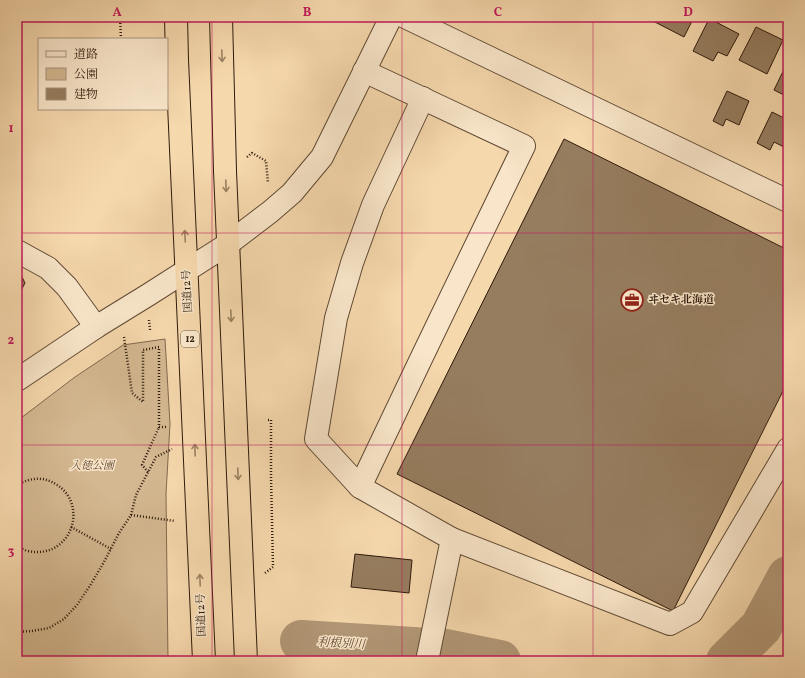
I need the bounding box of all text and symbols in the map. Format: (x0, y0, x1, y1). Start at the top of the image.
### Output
text: A (112, 4, 122, 22)
text: B (303, 4, 312, 22)
text: C (494, 4, 502, 22)
text: D (683, 4, 693, 22)
legend (38, 38, 168, 110)
text: 道路 (74, 47, 98, 63)
one-way arrow (218, 49, 226, 62)
text: 公園 (74, 67, 98, 83)
text: 建物 (74, 87, 98, 103)
text: 1 (8, 120, 14, 138)
one-way arrow (222, 179, 230, 192)
one-way arrow (181, 230, 189, 243)
street label: 国道12号 (179, 269, 197, 313)
office icon: ヰセキ北海道 (619, 287, 645, 313)
place label: ヰセキ北海道 (648, 293, 714, 308)
one-way arrow (228, 309, 235, 322)
road number: 12 (181, 331, 199, 347)
text: 2 (8, 332, 15, 350)
one-way arrow (191, 444, 198, 457)
park label: 入徳公園 (70, 459, 116, 474)
one-way arrow (234, 467, 242, 480)
text: 3 (8, 543, 15, 561)
one-way arrow (197, 574, 204, 587)
street label: 国道12号 (194, 593, 210, 637)
water label: 利根別川 (317, 635, 367, 653)

